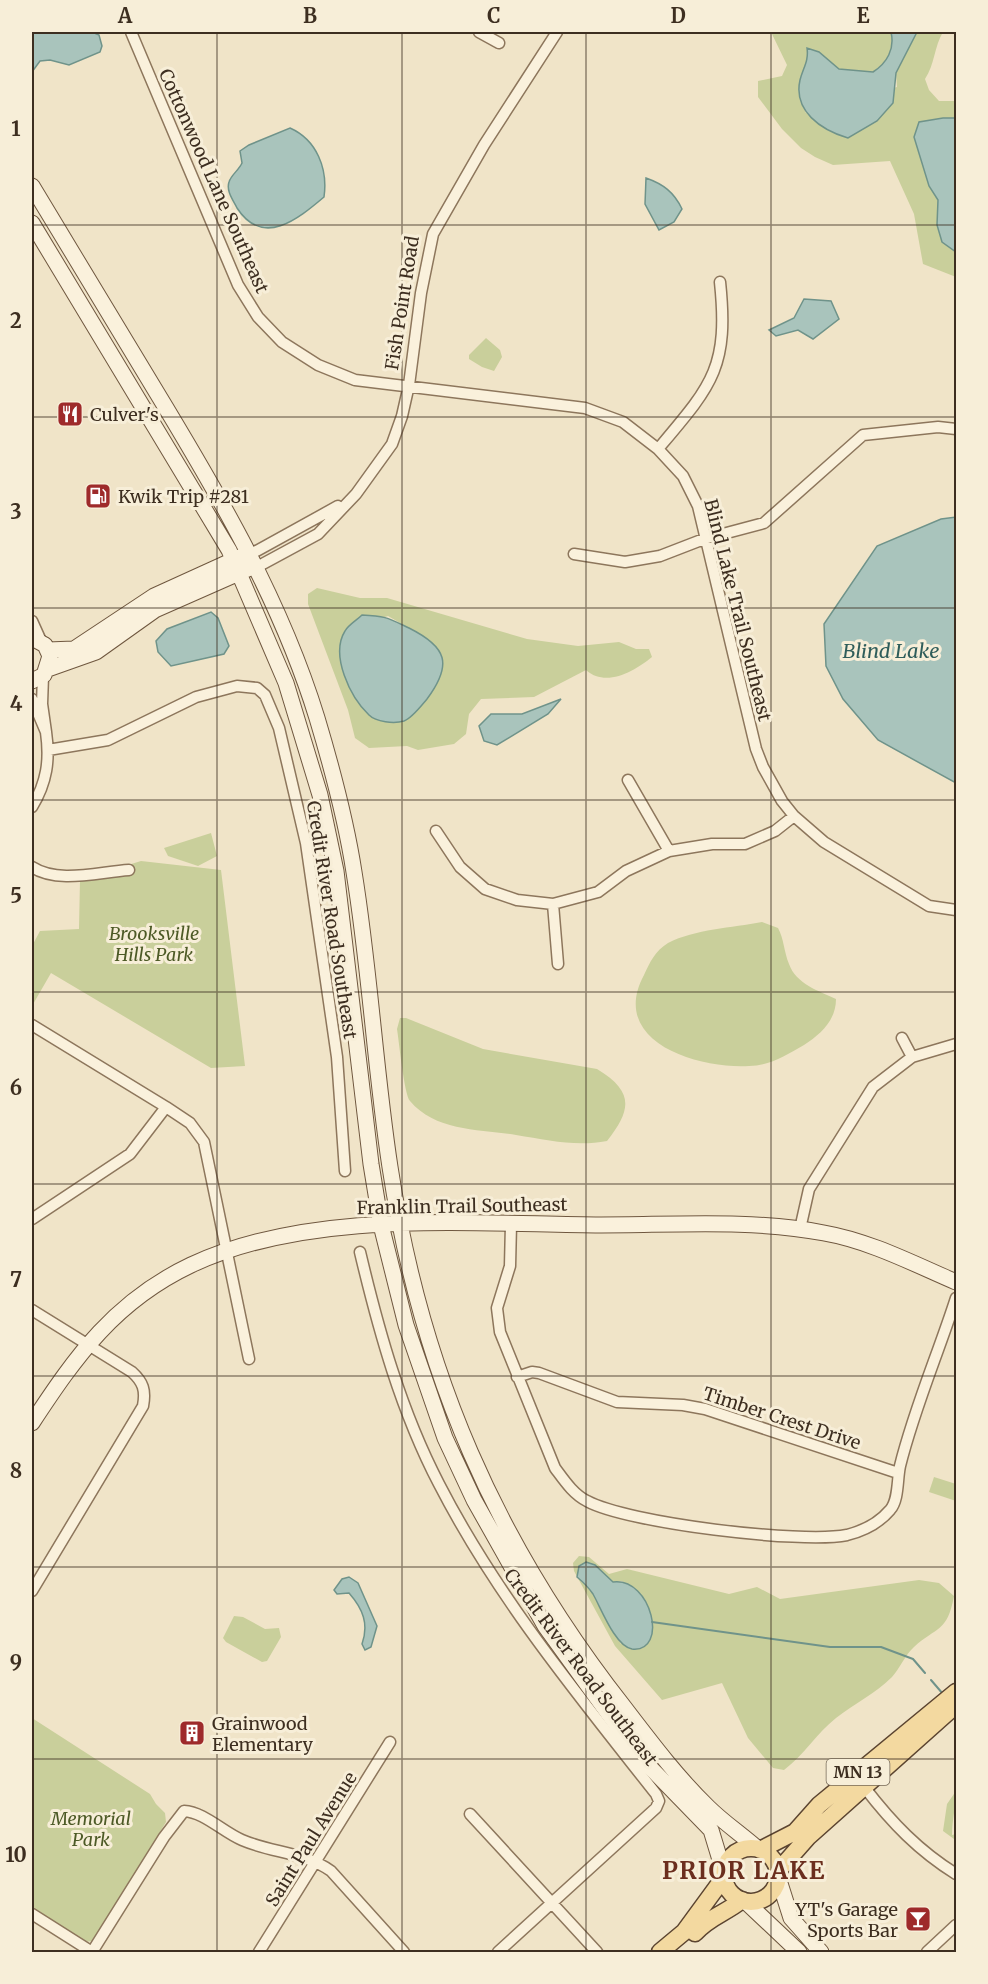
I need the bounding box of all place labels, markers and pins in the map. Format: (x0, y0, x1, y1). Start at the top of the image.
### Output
restaurant icon: Culver's (55, 399, 85, 429)
place label: Culver's (90, 403, 159, 426)
fuel station icon: Kwik Trip #281 (83, 481, 113, 511)
place label: Kwik Trip #281 (118, 485, 249, 508)
place label: Grainwood Elementary (212, 1712, 314, 1756)
building icon: Grainwood Elementary (177, 1718, 207, 1748)
place label: YT's Garage Sports Bar (794, 1898, 898, 1942)
bar icon: YT's Garage Sports Bar (903, 1904, 933, 1934)

